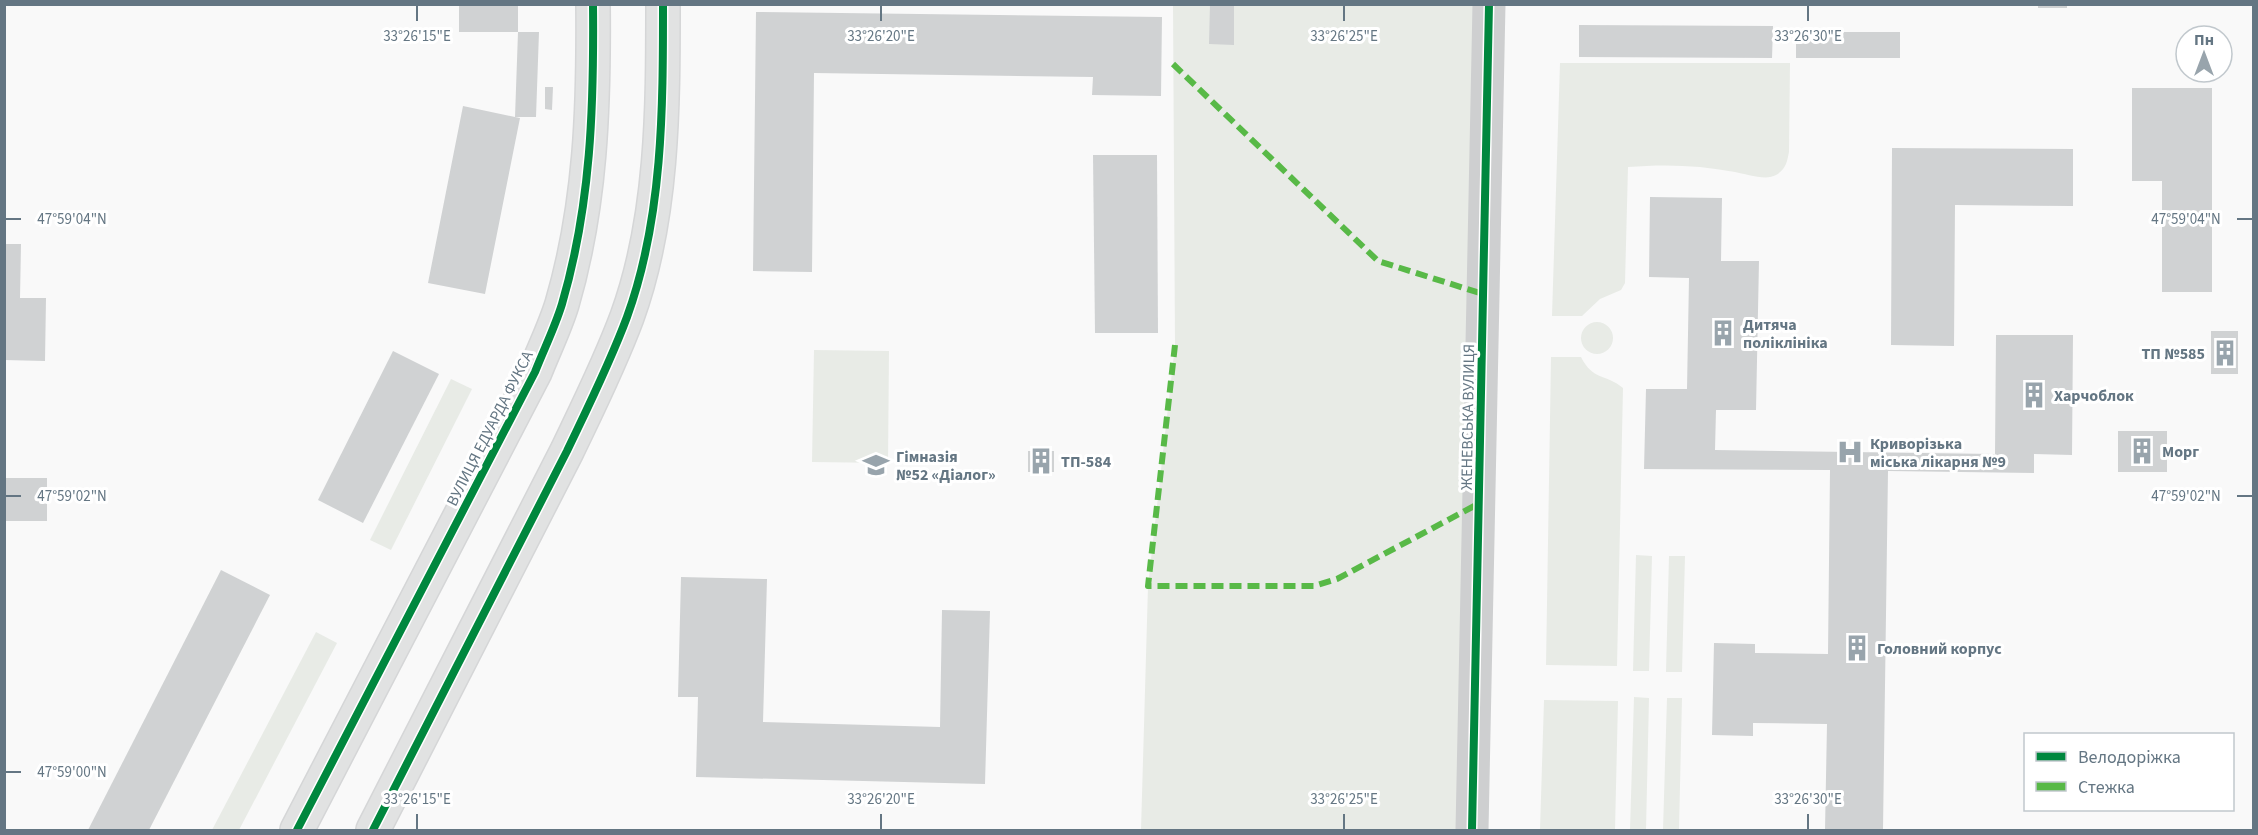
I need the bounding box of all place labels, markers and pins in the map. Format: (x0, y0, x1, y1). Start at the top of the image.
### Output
place label: Дитяча поліклініка (1743, 314, 1828, 354)
building icon: Дитяча поліклініка (1708, 318, 1738, 348)
building icon: ТП №585 (2210, 338, 2240, 368)
place label: ТП №585 (2141, 343, 2205, 365)
building icon: Харчоблок (2019, 380, 2049, 410)
place label: Харчоблок (2054, 385, 2134, 407)
place label: Криворізька міська лікарня №9 (1870, 433, 2006, 473)
building icon: Морг (2127, 436, 2157, 466)
hospital icon: Криворізька міська лікарня №9 (1835, 437, 1865, 467)
place label: Морг (2162, 441, 2199, 463)
place label: Гімназія №52 «Діалог» (896, 446, 996, 486)
building icon: ТП-584 (1026, 446, 1056, 476)
school or university icon: Гімназія №52 «Діалог» (861, 450, 891, 480)
place label: ТП-584 (1061, 451, 1112, 473)
building icon: Головний корпус (1842, 633, 1872, 663)
place label: Головний корпус (1877, 638, 2002, 660)

